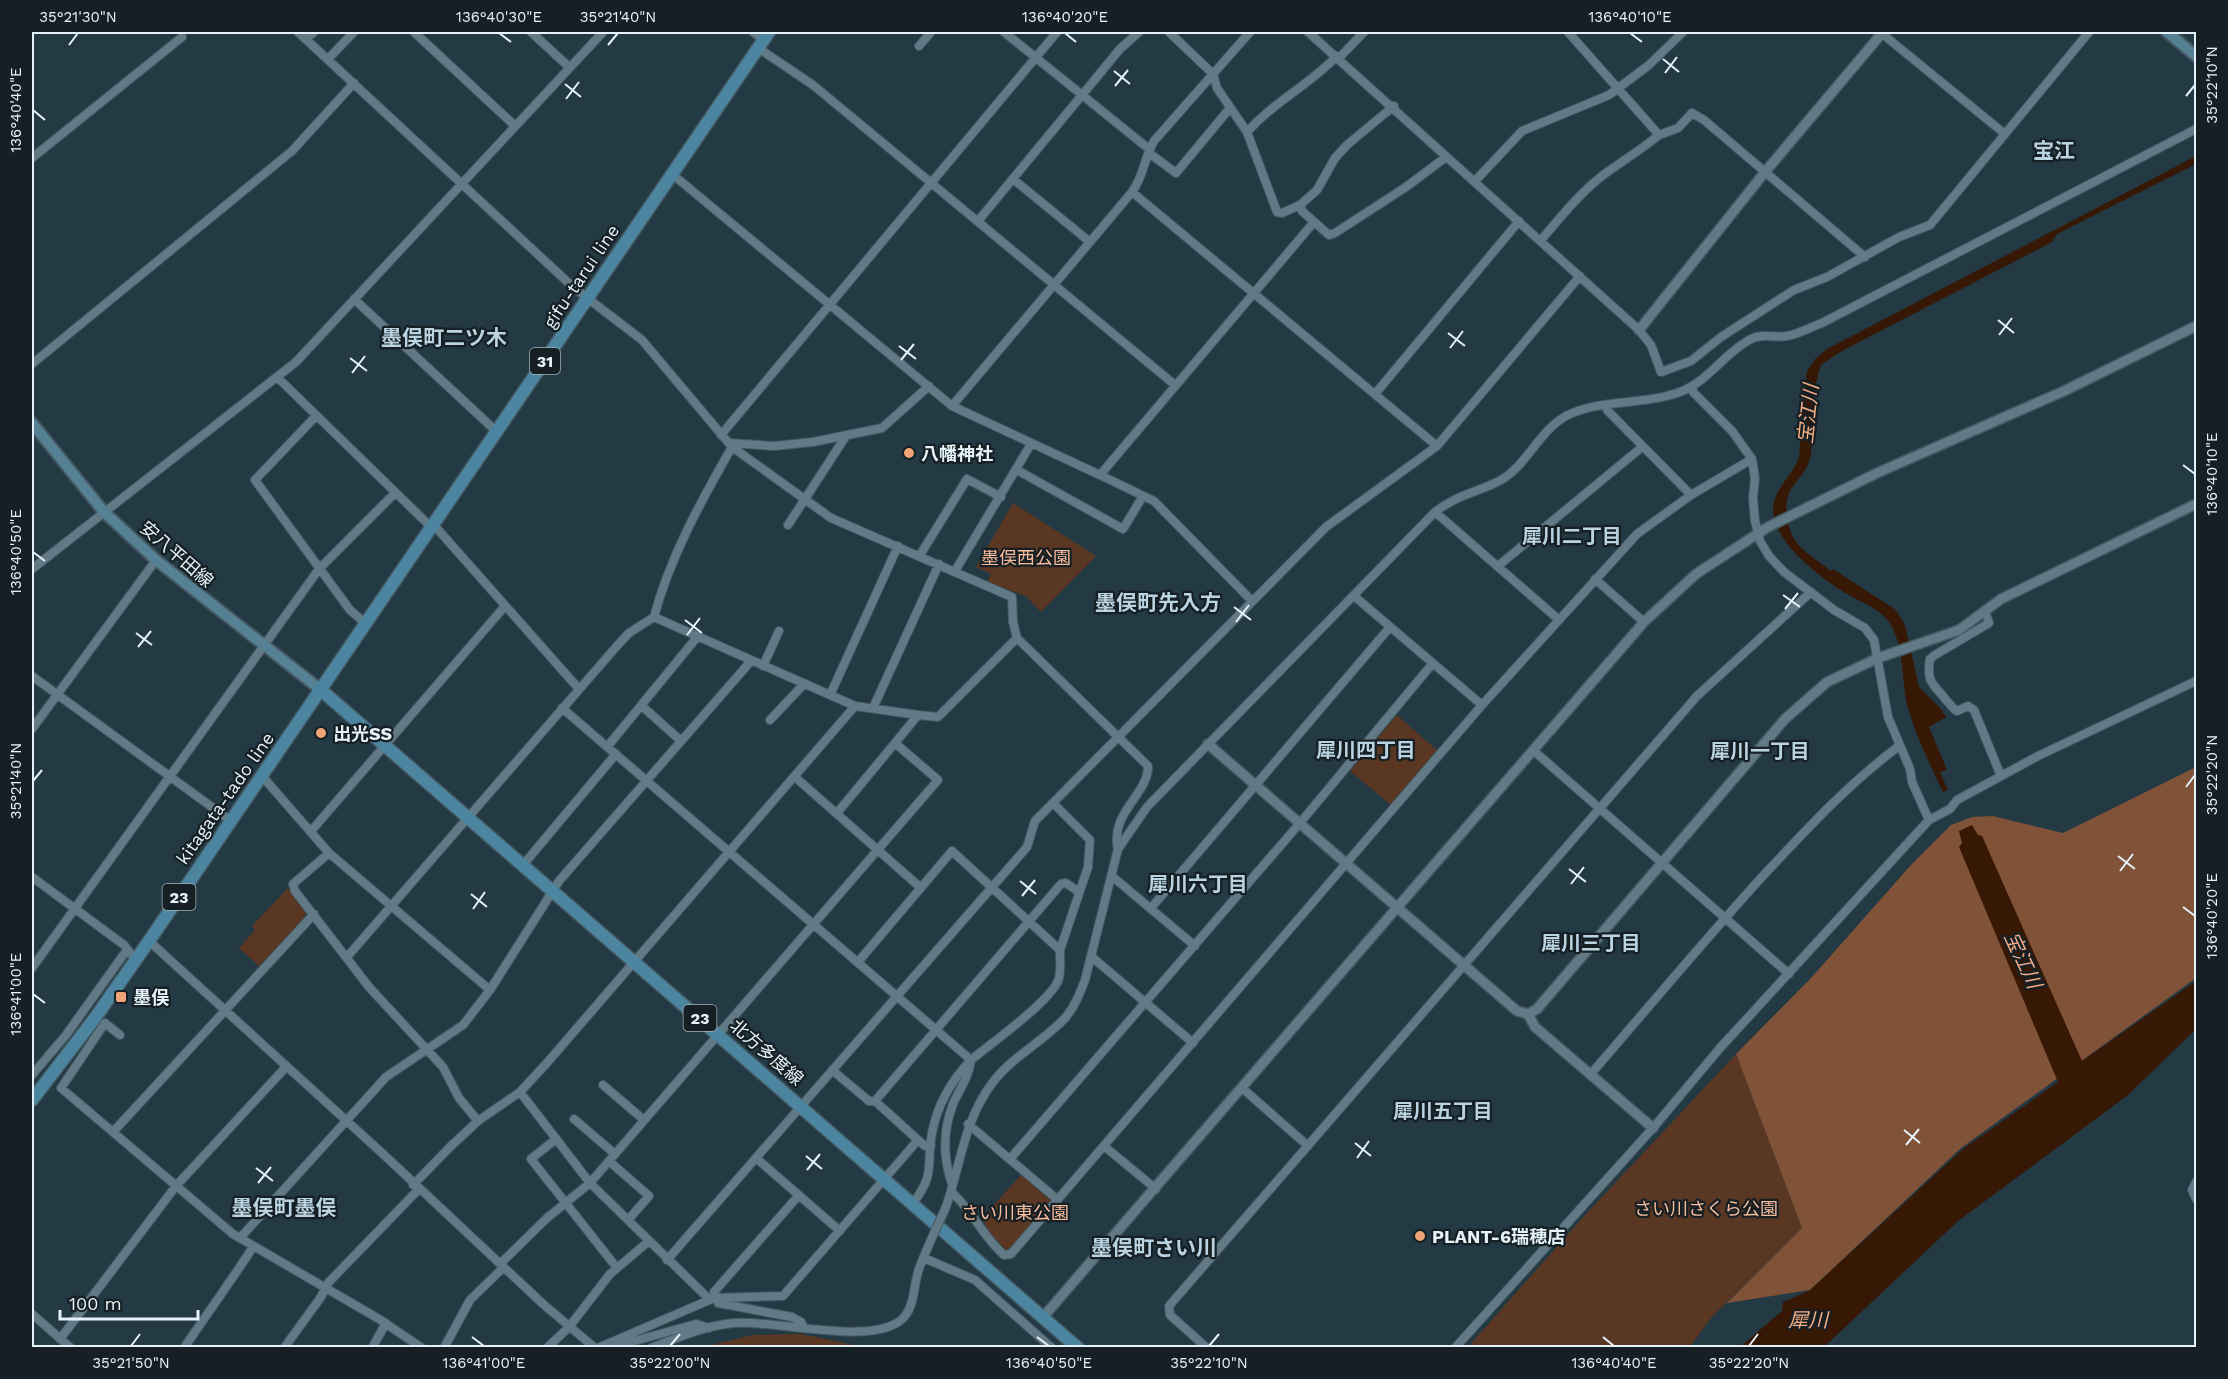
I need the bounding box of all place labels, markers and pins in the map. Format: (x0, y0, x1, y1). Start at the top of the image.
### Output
place label: 八幡神社 (921, 443, 993, 464)
marker: 八幡神社 (902, 446, 916, 460)
place label: 出光SS (333, 723, 393, 744)
marker: 出光SS (314, 726, 328, 740)
place label: 墨俣 (133, 987, 170, 1008)
marker: 墨俣 (114, 990, 128, 1004)
place label: PLANT-6瑞穂店 (1432, 1226, 1565, 1247)
marker: PLANT-6瑞穂店 (1413, 1229, 1427, 1243)

